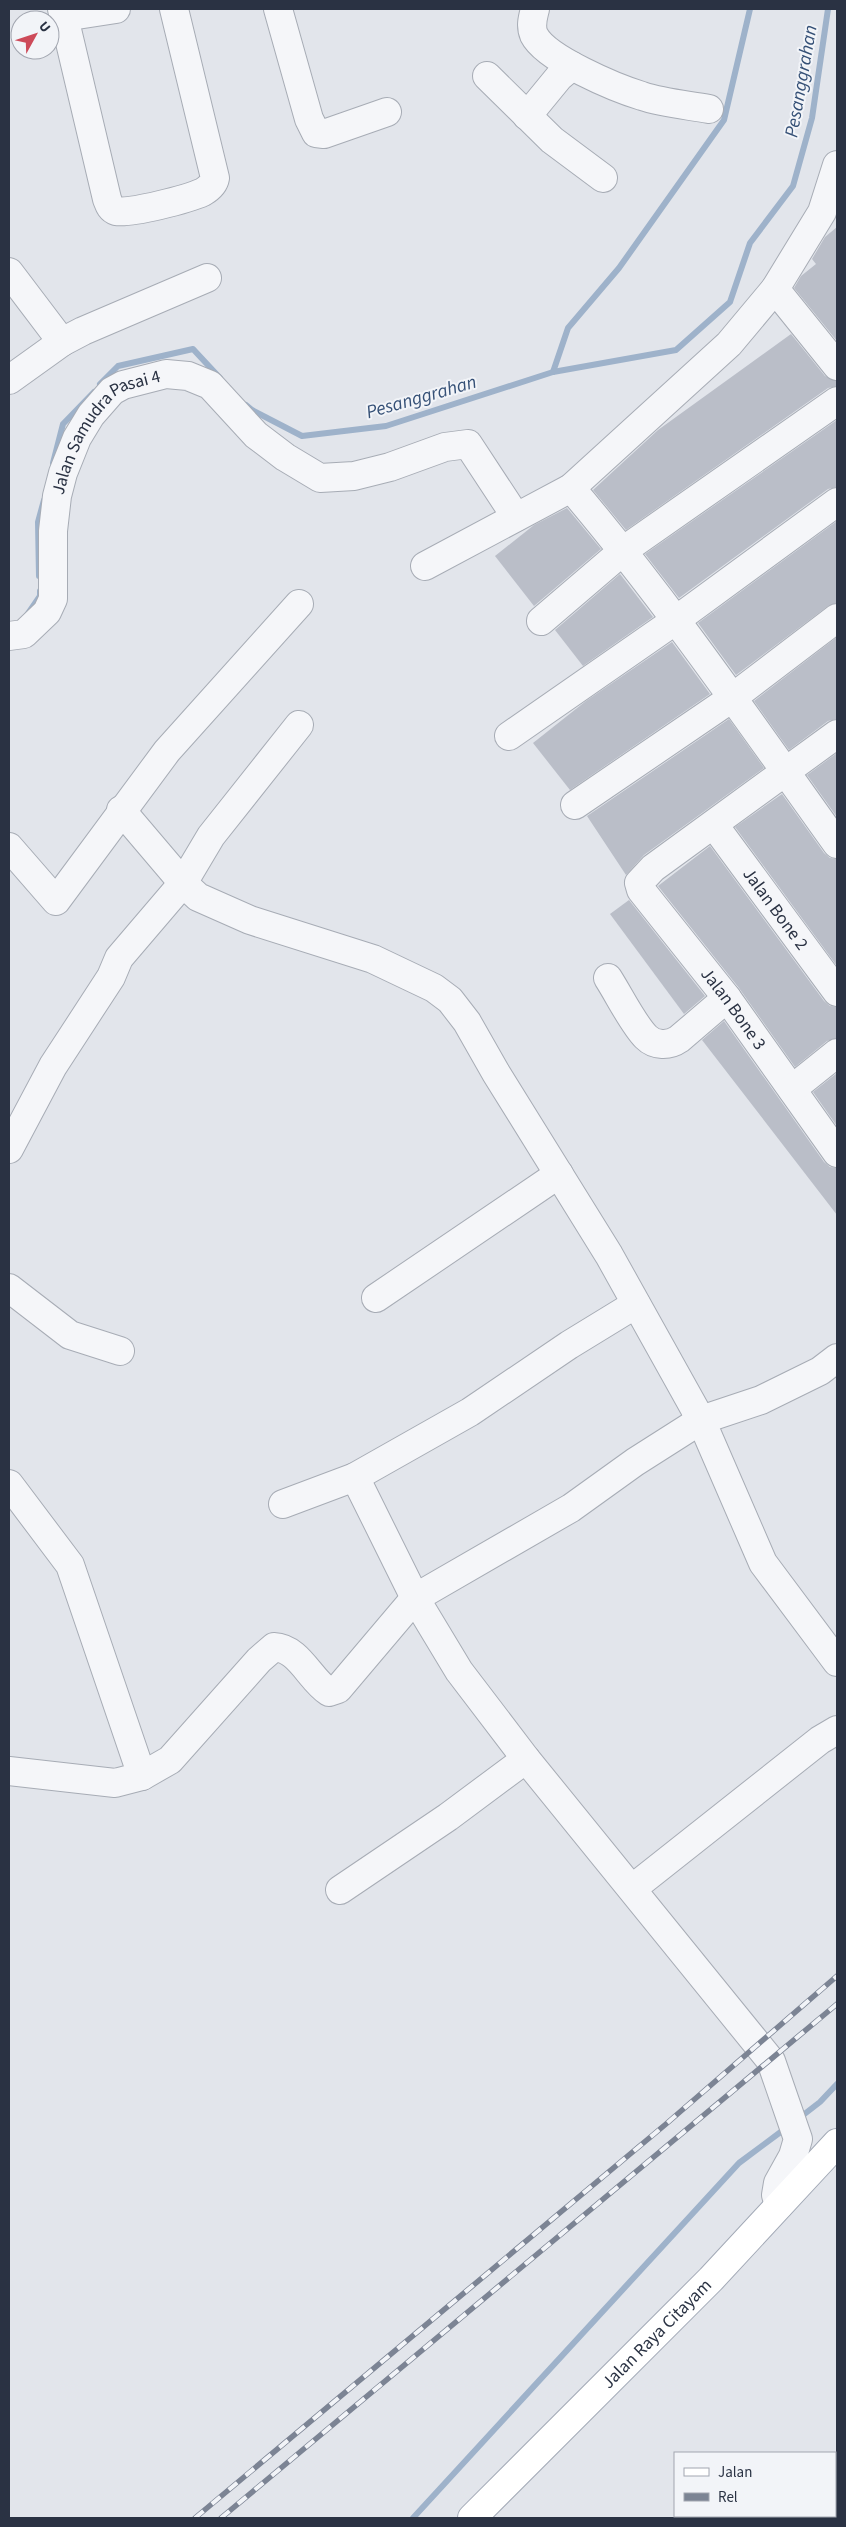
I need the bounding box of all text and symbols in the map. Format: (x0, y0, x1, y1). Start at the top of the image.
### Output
north arrow (10, 10, 60, 60)
text: U (34, 17, 55, 37)
water label: Pesanggrahan (778, 23, 825, 140)
street label: Jalan Samudra Pasai 4 (46, 364, 163, 497)
water label: Pesanggrahan (363, 369, 480, 426)
street label: Jalan Bone 2 (737, 863, 814, 955)
street label: Jalan Bone 3 (695, 963, 772, 1055)
street label: Jalan Raya Citayam (596, 2273, 718, 2394)
legend (674, 2452, 836, 2517)
text: Jalan (718, 2462, 752, 2483)
text: Rel (718, 2487, 738, 2508)

